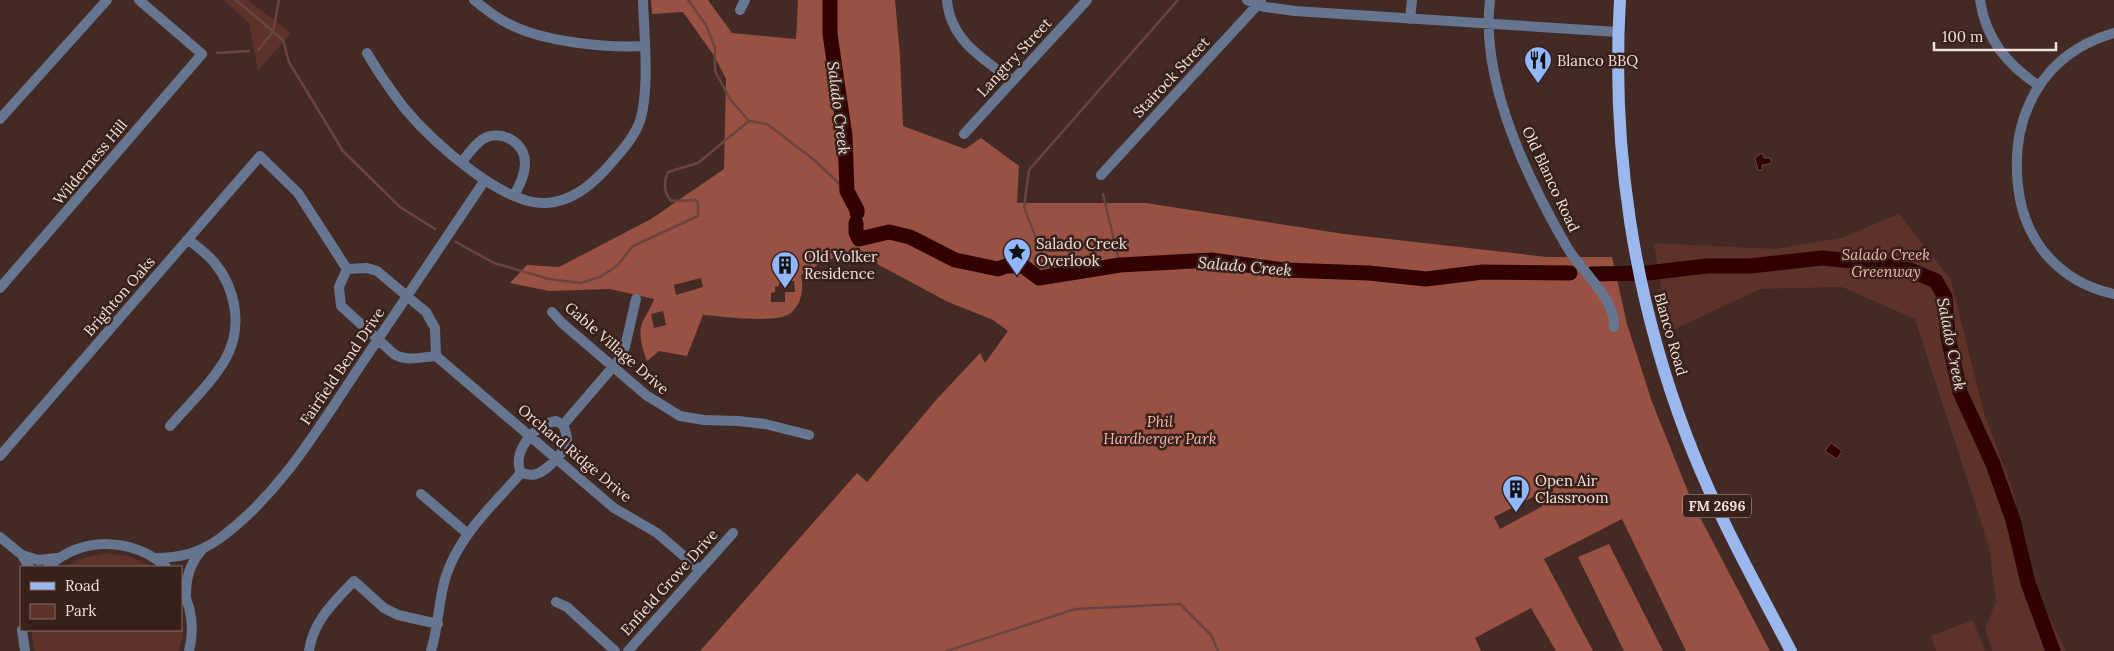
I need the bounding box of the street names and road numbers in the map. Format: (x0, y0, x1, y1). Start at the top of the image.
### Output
street label: Langtry Street (973, 13, 1056, 100)
street label: Stairock Street (1129, 32, 1213, 121)
street label: Wilderness Hill (49, 115, 131, 209)
street label: Old Blanco Road (1518, 123, 1584, 235)
street label: Brighton Oaks (79, 252, 159, 340)
street label: Blanco Road (1650, 290, 1692, 378)
street label: Gable Village Drive (561, 298, 673, 398)
street label: Fairfield Bend Drive (296, 304, 388, 428)
street label: Orchard Ridge Drive (514, 400, 636, 506)
road number: FM 2696 (1683, 494, 1751, 518)
street label: Enfield Grove Drive (616, 525, 722, 639)

